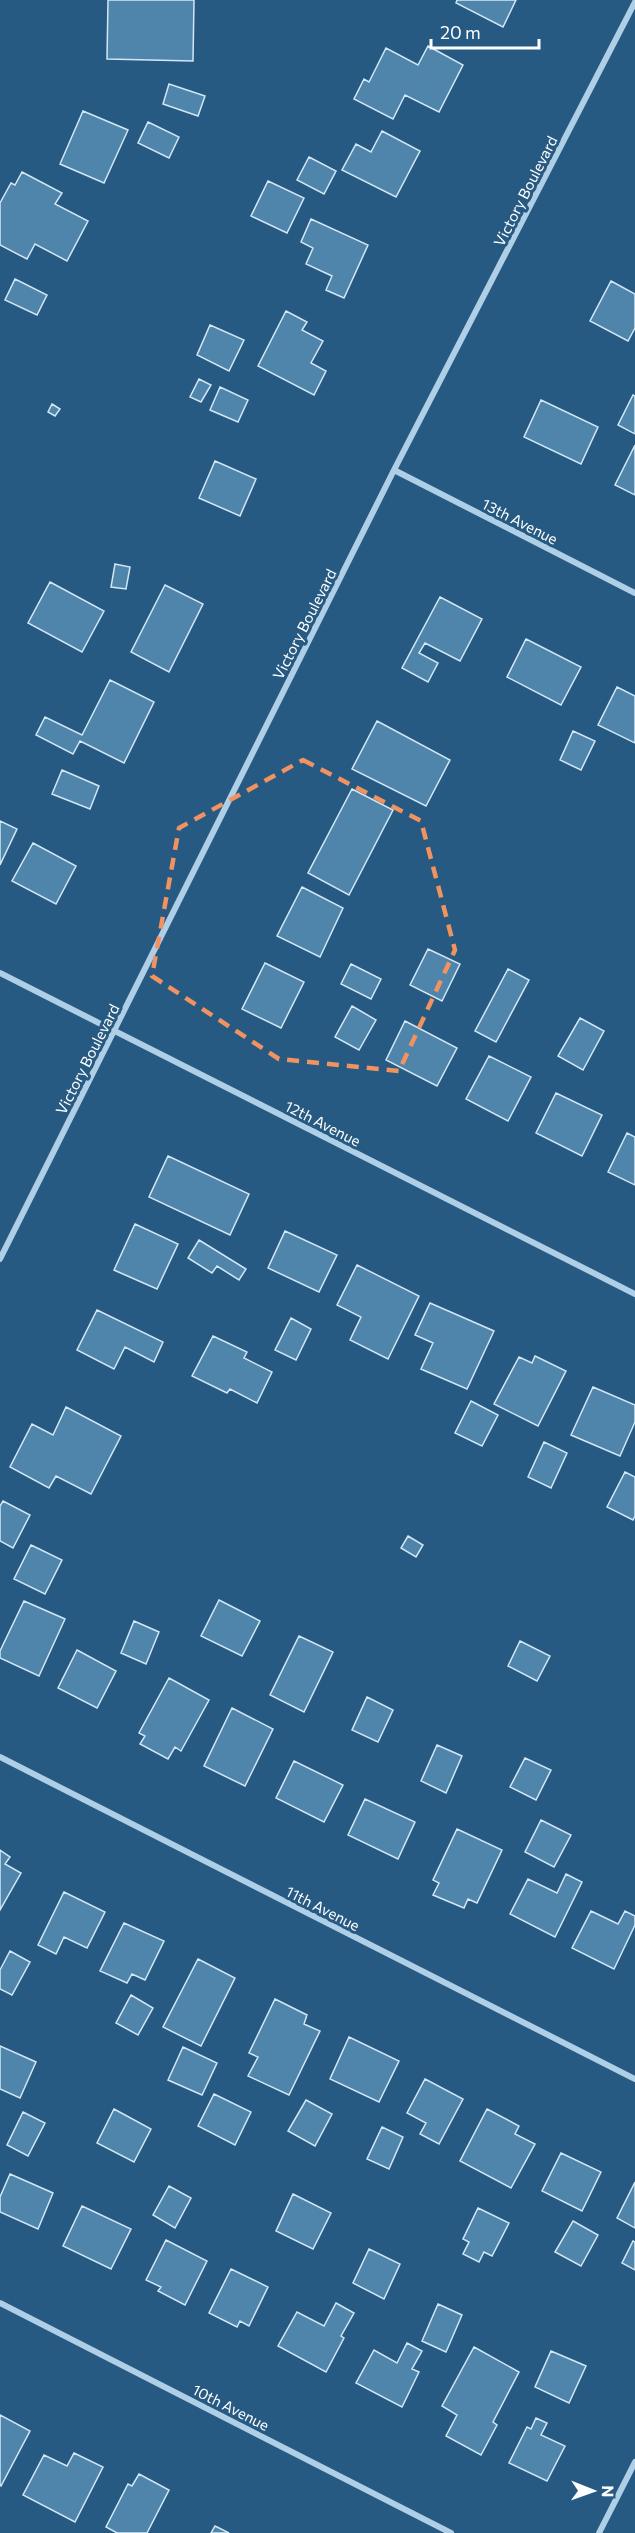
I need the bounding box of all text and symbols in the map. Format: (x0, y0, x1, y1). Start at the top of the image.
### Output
scale bar (431, 12, 539, 50)
text: 20 m (440, 21, 481, 43)
street label: Victory Boulevard (489, 133, 561, 249)
street label: 13th Avenue (479, 494, 561, 548)
street label: Victory Boulevard (268, 566, 340, 682)
street label: Victory Boulevard (51, 1001, 123, 1117)
street label: 12th Avenue (282, 1096, 364, 1150)
street label: 11th Avenue (283, 1882, 363, 1934)
street label: 10th Avenue (190, 2380, 273, 2434)
north arrow (563, 2461, 623, 2521)
text: N (599, 2485, 618, 2497)

